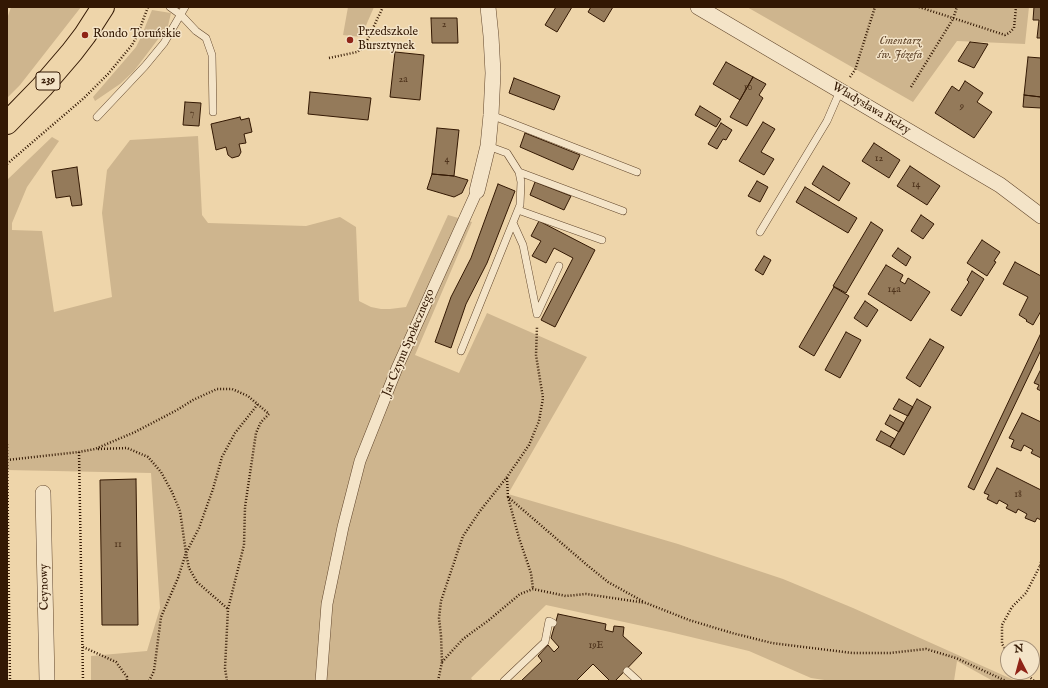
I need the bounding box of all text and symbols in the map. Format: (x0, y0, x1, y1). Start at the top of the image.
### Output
house number: 2 (442, 19, 446, 31)
place label: Przedszkole Bursztynek (358, 26, 418, 54)
place label: Rondo Toruńskie (93, 28, 181, 42)
marker: Rondo Toruńskie (80, 30, 90, 40)
marker: Przedszkole Bursztynek (345, 35, 355, 45)
park label: Cmentarz św. Józefa (878, 35, 922, 63)
road number: 239 (36, 72, 60, 90)
house number: 2a (398, 74, 408, 86)
street label: Władysława Bełzy (829, 80, 913, 138)
house number: 10 (744, 82, 752, 94)
house number: 9 (960, 101, 964, 113)
house number: 7 (190, 108, 194, 120)
house number: 12 (875, 153, 883, 165)
house number: 4 (445, 154, 449, 166)
house number: 14 (912, 179, 920, 191)
house number: 14a (888, 284, 900, 296)
street label: Jar Czynu Społecznego (380, 287, 438, 399)
house number: 18 (1014, 489, 1022, 501)
house number: 11 (114, 539, 122, 551)
street label: Ceynowy (37, 564, 53, 610)
house number: 19E (588, 640, 604, 652)
north arrow (1000, 640, 1040, 680)
text: N (1013, 642, 1024, 657)

